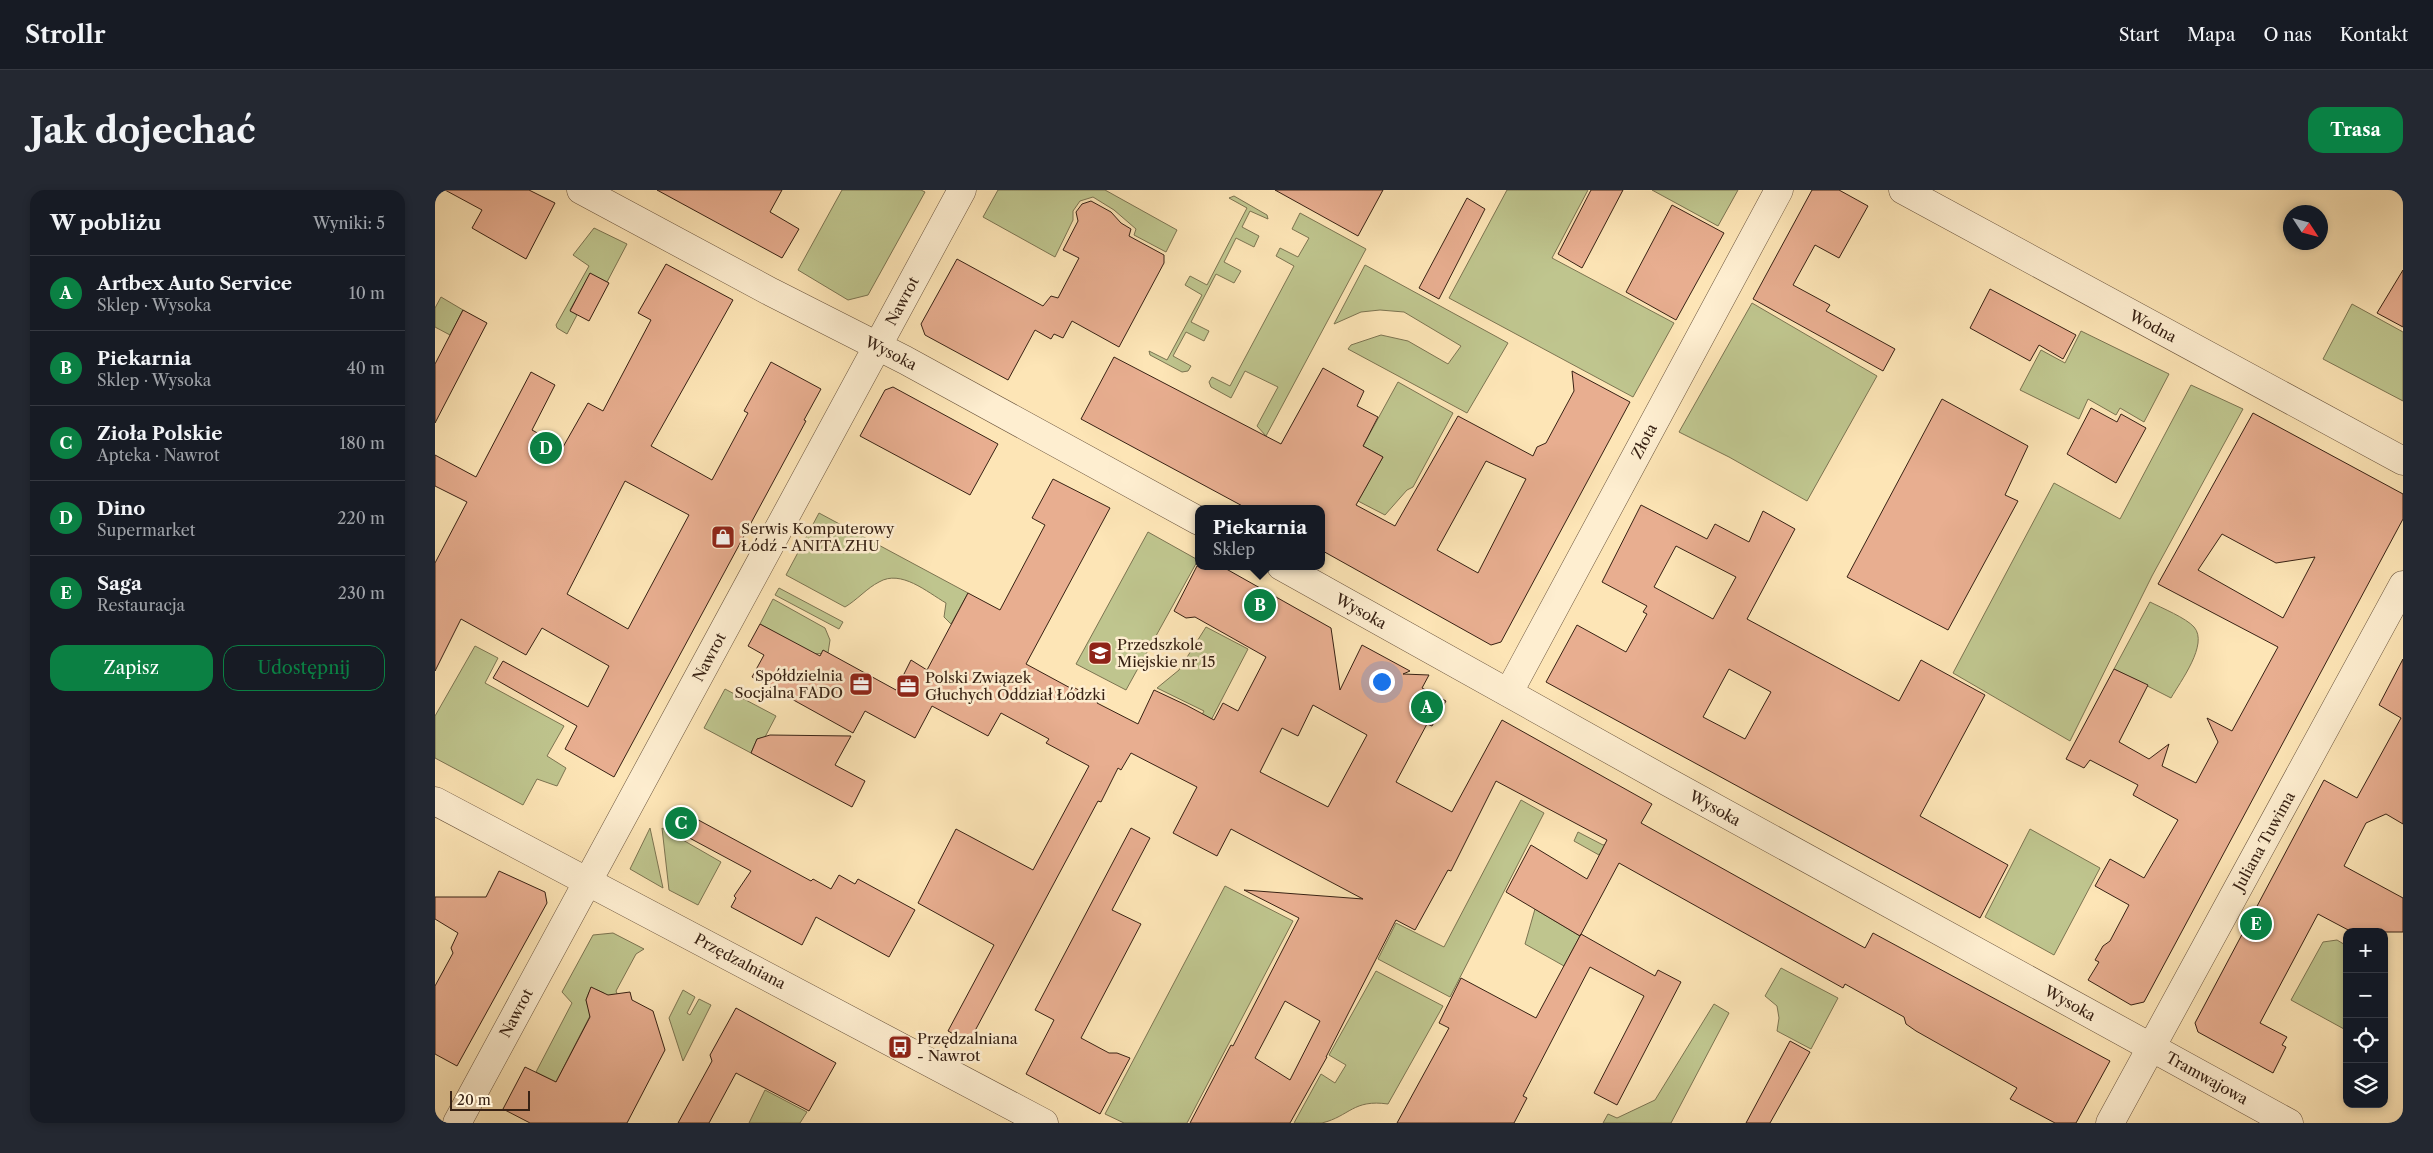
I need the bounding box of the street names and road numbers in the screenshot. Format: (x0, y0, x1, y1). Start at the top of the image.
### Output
street label: Nawrot (881, 273, 923, 329)
street label: Wodna (2125, 305, 2180, 346)
street label: Wysoka (861, 331, 920, 374)
street label: Złota (1627, 420, 1661, 462)
street label: Wysoka (1331, 589, 1390, 633)
street label: Nawrot (688, 629, 730, 685)
street label: Wysoka (1685, 786, 1744, 830)
street label: Juliana Tuwima (2228, 788, 2299, 896)
street label: Przędzalniana (691, 929, 789, 993)
street label: Wysoka (2040, 981, 2099, 1025)
street label: Nawrot (495, 985, 537, 1041)
street label: Tramwajowa (2163, 1048, 2251, 1108)

